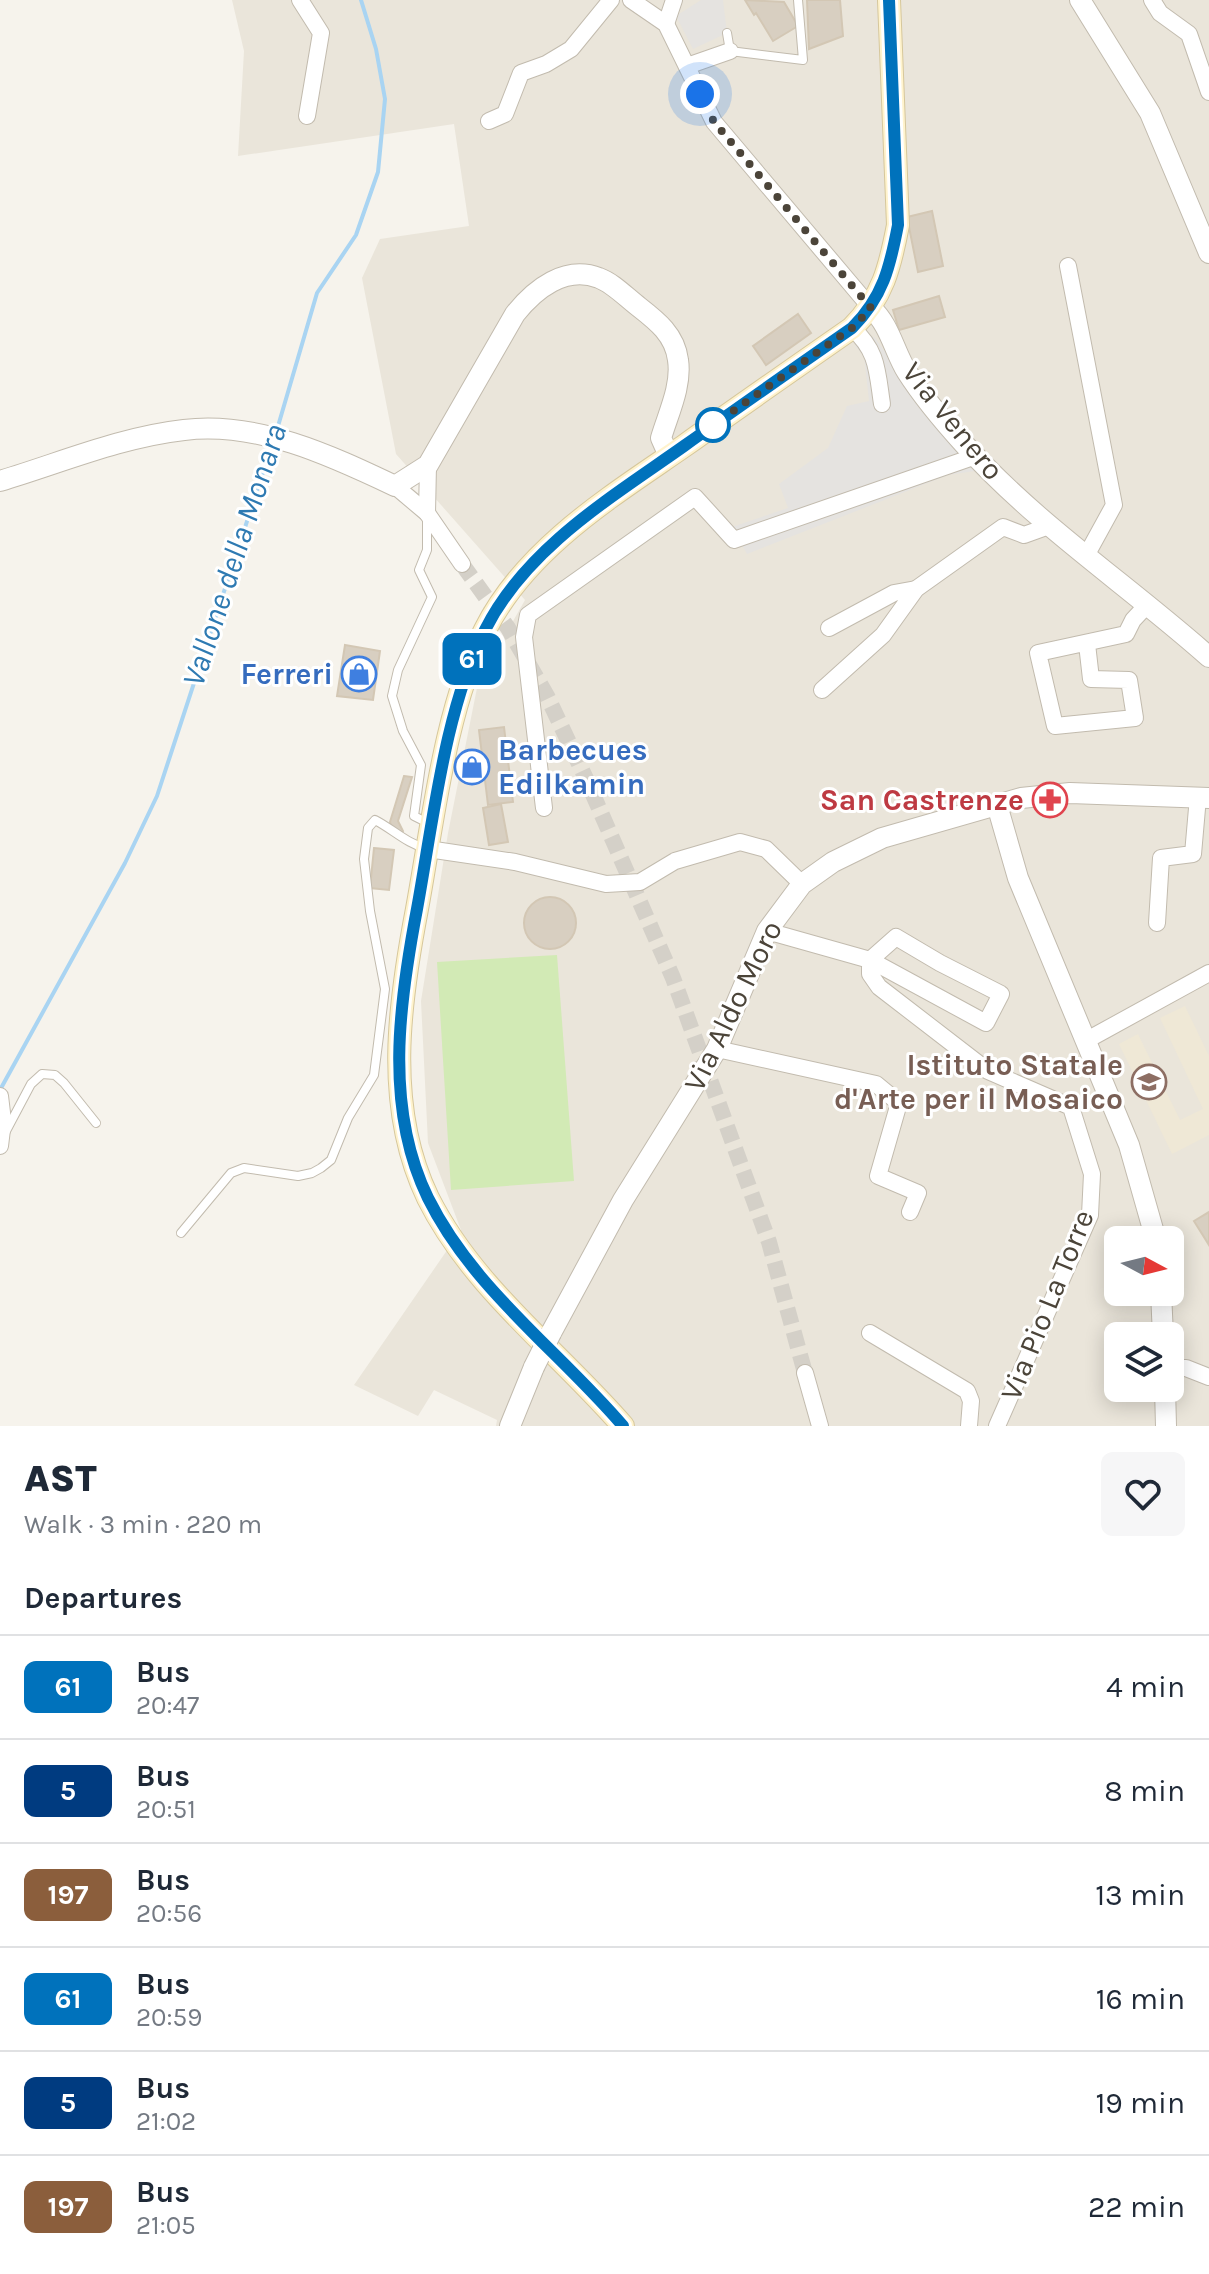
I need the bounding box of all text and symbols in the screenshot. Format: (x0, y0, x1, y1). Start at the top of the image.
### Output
your location (680, 74, 720, 114)
street label: Via Venero (894, 355, 1012, 487)
unlabelled marker (696, 408, 730, 442)
water label: Vallone della Monara (175, 419, 294, 691)
line badge: 61 (436, 633, 508, 685)
text: 61 (459, 642, 485, 675)
shop icon: Ferreri (340, 655, 378, 693)
place label: Ferreri (241, 656, 333, 692)
place label: Barbecues Edilkamin (498, 732, 648, 802)
shop icon: Barbecues Edilkamin (453, 748, 491, 786)
pharmacy icon: San Castrenze (1031, 781, 1069, 819)
place label: San Castrenze (820, 782, 1024, 818)
street label: Via Aldo Moro (676, 915, 790, 1097)
place label: Istituto Statale d'Arte per il Mosaico (834, 1047, 1123, 1117)
school or university icon: Istituto Statale d'Arte per il Mosaico (1130, 1063, 1168, 1101)
street label: Via Pio La Torre (992, 1204, 1102, 1406)
north arrow (1104, 1226, 1184, 1306)
map controls (1104, 1226, 1184, 1402)
button: layers (1104, 1322, 1184, 1402)
button: heart (1101, 1452, 1185, 1536)
text: AST (24, 1456, 97, 1501)
text: Walk · 3 min · 220 m (24, 1509, 262, 1540)
text: Departures (24, 1580, 182, 1616)
text: Bus (136, 1654, 190, 1690)
text: 4 min (1106, 1669, 1185, 1705)
text: 61 (55, 1670, 81, 1703)
text: 20:47 (136, 1690, 199, 1721)
text: Bus (136, 1758, 190, 1794)
text: 8 min (1104, 1773, 1185, 1809)
text: 5 (60, 1774, 76, 1807)
text: 20:51 (136, 1794, 196, 1825)
text: Bus (136, 1862, 190, 1898)
text: 13 min (1095, 1877, 1185, 1913)
text: 197 (48, 1878, 89, 1911)
text: 20:56 (136, 1898, 202, 1929)
text: Bus (136, 1966, 190, 2002)
text: 16 min (1096, 1981, 1185, 2017)
text: 61 (55, 1982, 81, 2015)
text: 20:59 (136, 2002, 202, 2033)
text: Bus (136, 2070, 190, 2106)
text: 19 min (1095, 2085, 1185, 2121)
text: 5 (60, 2086, 76, 2119)
text: 21:02 (136, 2106, 196, 2137)
text: Bus (136, 2174, 190, 2210)
text: 22 min (1088, 2189, 1185, 2225)
text: 197 (48, 2190, 89, 2223)
text: 21:05 (136, 2210, 196, 2241)

